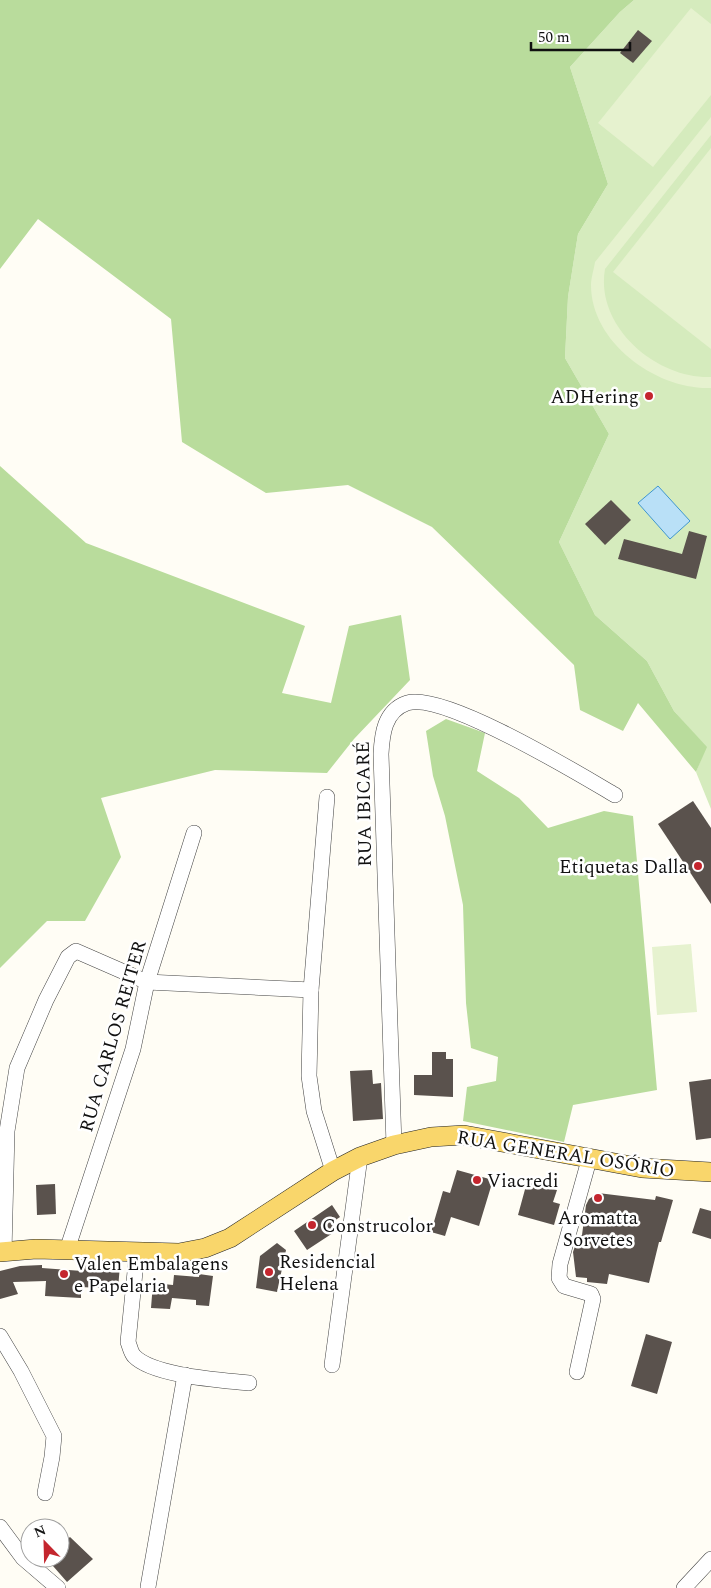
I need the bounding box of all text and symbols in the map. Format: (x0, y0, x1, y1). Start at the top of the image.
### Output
scale bar (531, 20, 630, 52)
text: 50 m (538, 26, 570, 49)
place label: ADHering (551, 383, 639, 412)
marker: ADHering (643, 390, 655, 402)
street label: RUA IBICARÉ (349, 741, 380, 867)
place label: Etiquetas Dalla (559, 853, 689, 882)
marker: Etiquetas Dalla (692, 860, 704, 872)
street label: RUA CARLOS REITER (72, 937, 155, 1136)
street label: RUA GENERAL OSÓRIO (455, 1123, 677, 1186)
place label: Viacredi (487, 1167, 559, 1196)
marker: Viacredi (471, 1174, 483, 1186)
marker: Aromatta Sorvetes (592, 1192, 604, 1204)
place label: Aromatta Sorvetes (558, 1204, 639, 1255)
place label: Construcolor (322, 1212, 433, 1241)
marker: Construcolor (306, 1219, 318, 1231)
place label: Residencial Helena (279, 1248, 376, 1299)
place label: Valen Embalagens e Papelaria (74, 1250, 229, 1301)
marker: Residencial Helena (263, 1266, 275, 1278)
marker: Valen Embalagens e Papelaria (58, 1268, 70, 1280)
north arrow (20, 1518, 70, 1568)
text: N (31, 1520, 49, 1543)

